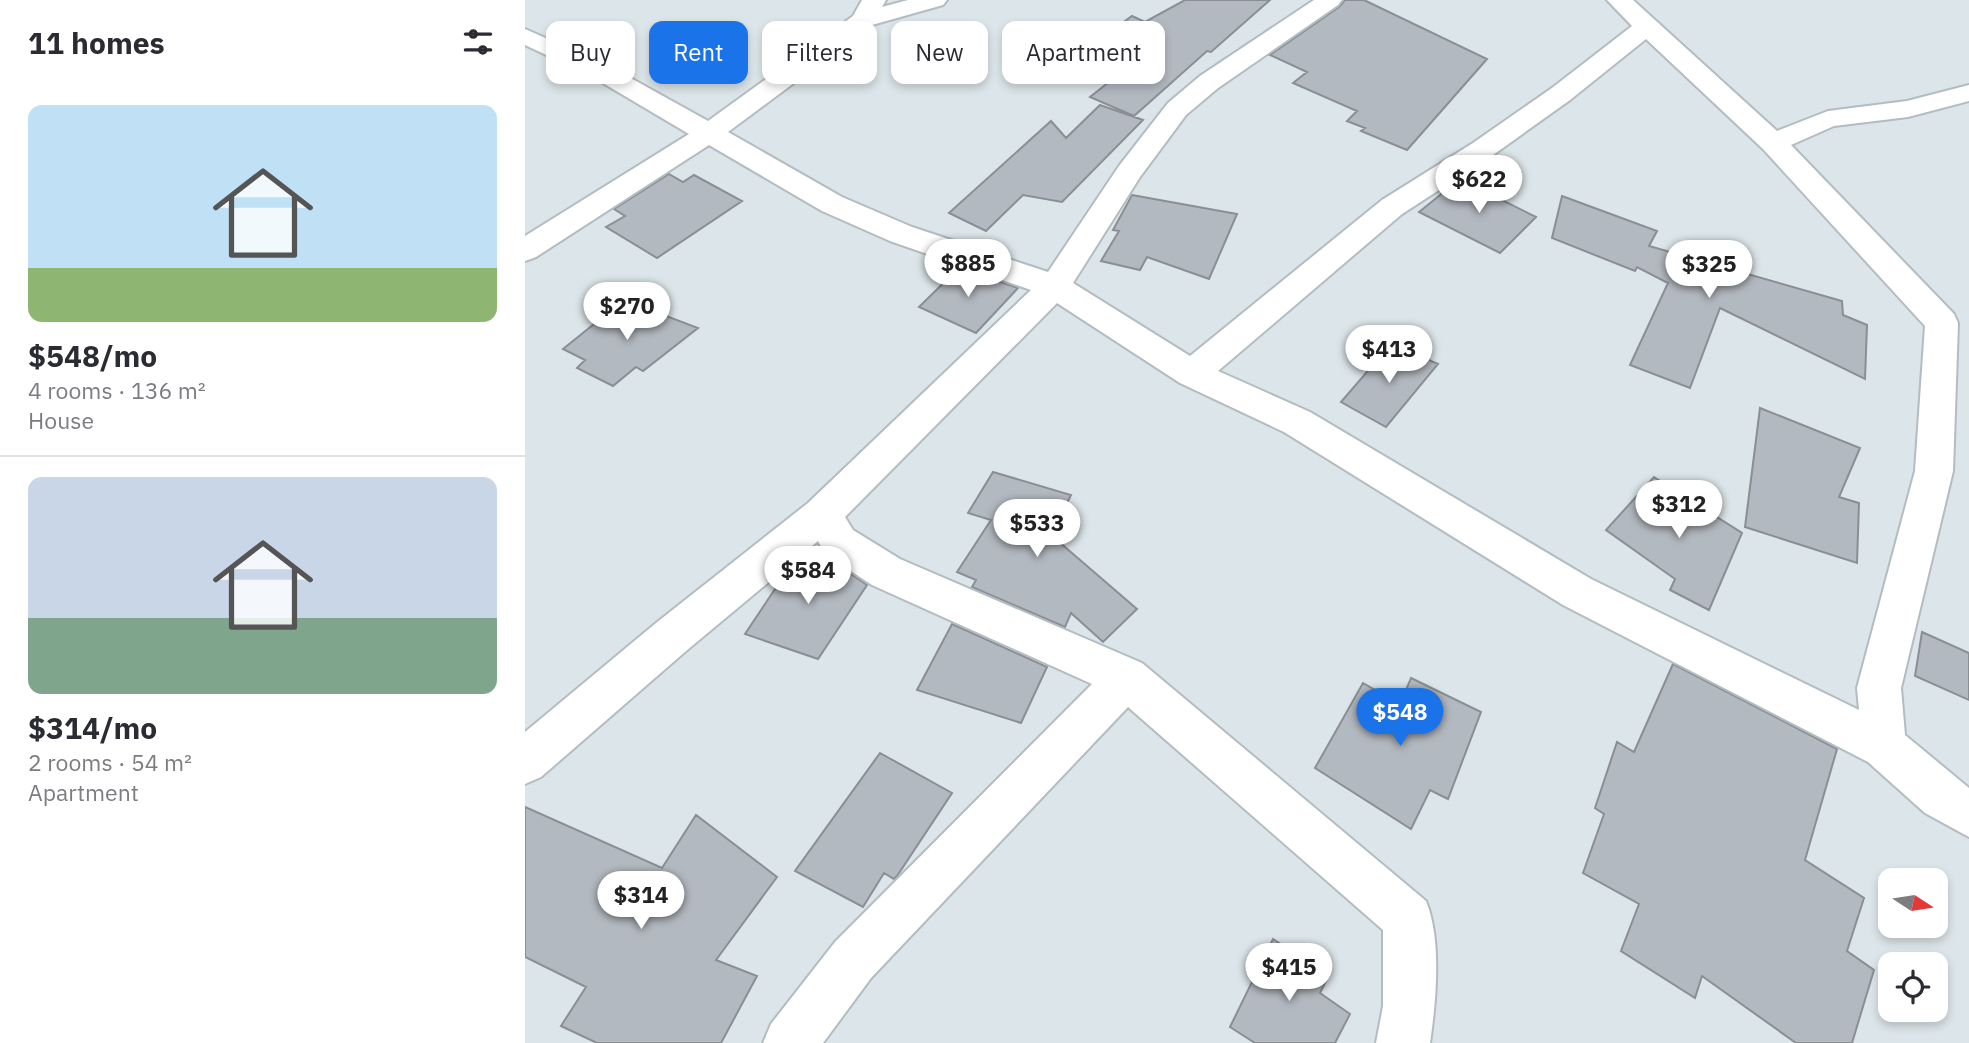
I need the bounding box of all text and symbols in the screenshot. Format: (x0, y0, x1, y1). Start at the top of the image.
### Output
chip: Buy (546, 21, 635, 84)
chip: Rent (649, 21, 748, 84)
chip: Filters (762, 21, 877, 84)
chip: New (891, 21, 988, 84)
chip: Apartment (1002, 21, 1165, 84)
text: 11 homes (28, 23, 165, 62)
icon: filters (459, 23, 497, 61)
icon: home (200, 150, 326, 276)
pin: $622 (1438, 156, 1520, 215)
text: $622 (1451, 163, 1507, 193)
pin: $885 (927, 240, 1009, 299)
pin: $325 (1668, 240, 1750, 300)
text: $885 (940, 247, 996, 277)
text: $325 (1681, 248, 1737, 278)
pin: $270 (586, 282, 668, 342)
text: $270 (599, 290, 655, 320)
pin: $413 (1348, 326, 1430, 385)
text: $413 (1361, 333, 1417, 363)
text: $548/mo (28, 336, 157, 375)
text: 4 rooms · 136 m² (28, 375, 206, 405)
text: House (28, 405, 94, 435)
pin: $312 (1638, 480, 1720, 540)
text: $312 (1651, 488, 1707, 518)
pin: $533 (996, 500, 1078, 559)
text: $533 (1009, 507, 1065, 537)
icon: home (200, 522, 326, 648)
pin: $584 (767, 546, 849, 606)
text: $584 (780, 554, 836, 584)
pin: $548 (1359, 688, 1441, 748)
text: $548 (1372, 696, 1428, 726)
text: $314/mo (28, 708, 157, 747)
text: 2 rooms · 54 m² (28, 747, 192, 777)
text: Apartment (28, 777, 139, 807)
north arrow (1878, 868, 1948, 938)
map controls (1878, 868, 1948, 1022)
pin: $314 (600, 872, 682, 931)
text: $314 (613, 879, 669, 909)
pin: $415 (1248, 944, 1330, 1003)
text: $415 (1261, 951, 1317, 981)
button: locate (1878, 952, 1948, 1022)

